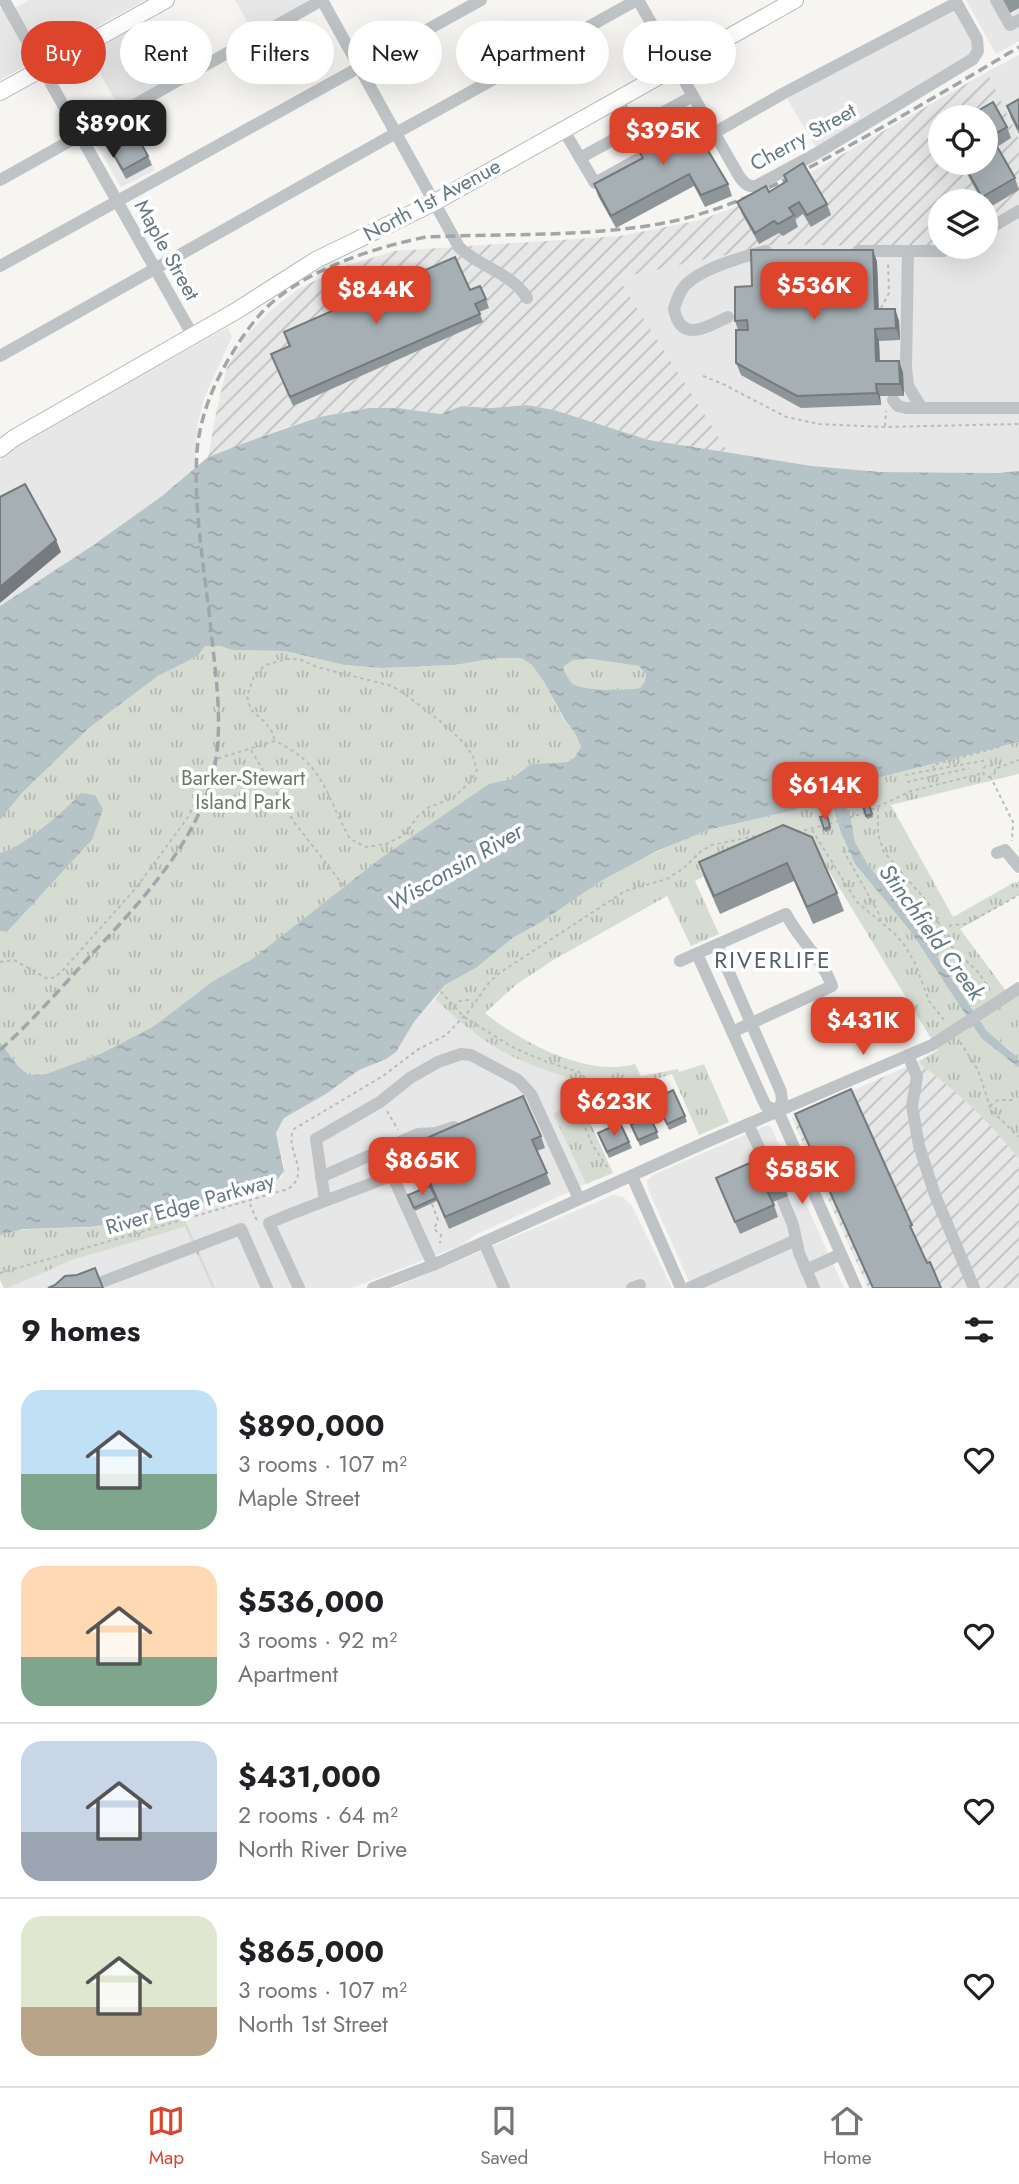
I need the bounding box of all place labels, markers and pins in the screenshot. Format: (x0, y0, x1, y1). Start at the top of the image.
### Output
pin: $890K (64, 100, 162, 160)
pin: $395K (614, 108, 712, 167)
pin: $536K (765, 262, 863, 322)
pin: $844K (327, 266, 425, 326)
pin: $614K (776, 762, 874, 822)
pin: $431K (814, 998, 912, 1057)
pin: $623K (565, 1078, 663, 1138)
pin: $865K (373, 1138, 471, 1197)
pin: $585K (753, 1146, 851, 1206)

